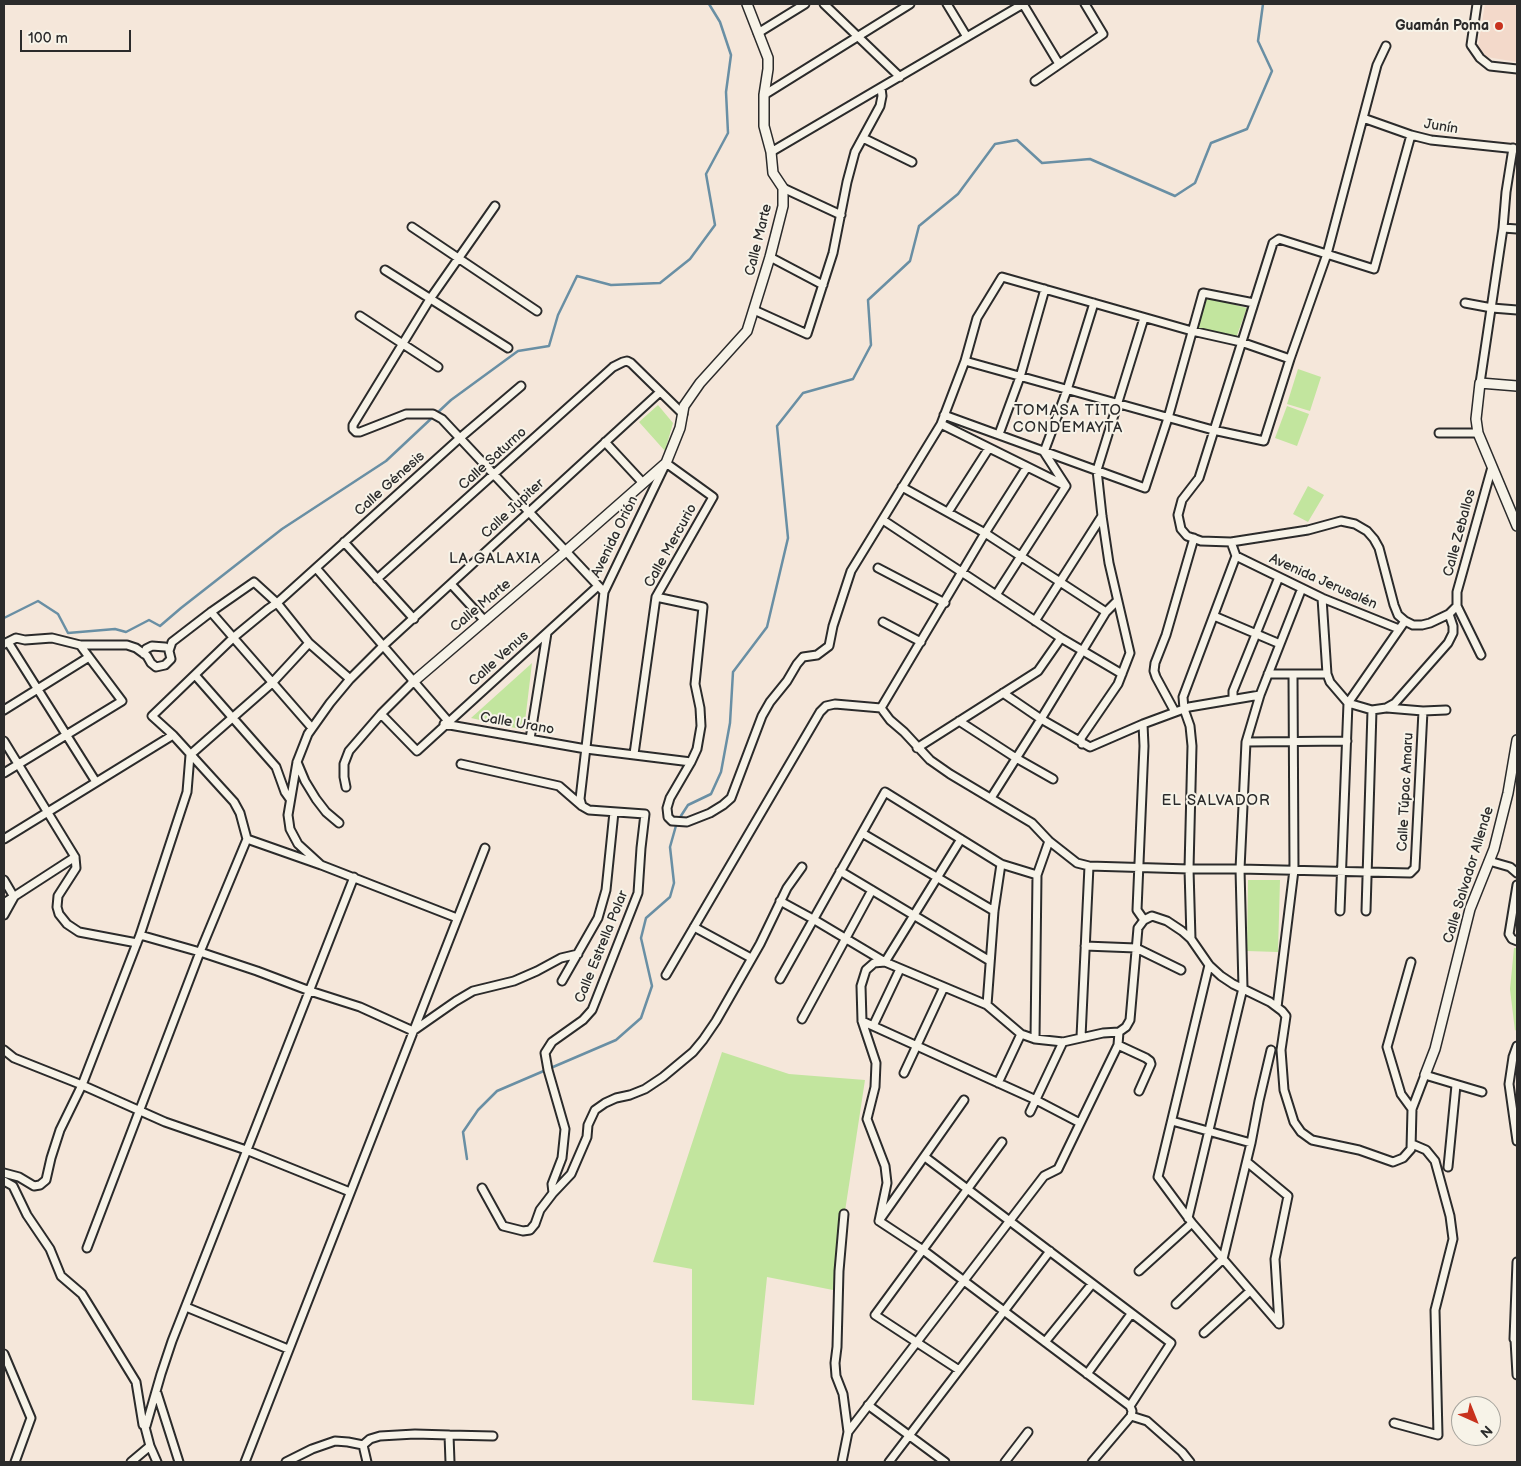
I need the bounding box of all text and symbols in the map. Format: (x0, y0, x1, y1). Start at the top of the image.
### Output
place label: Guamán Poma (1395, 18, 1489, 34)
scale bar (22, 20, 134, 52)
marker: Guamán Poma (1493, 20, 1505, 32)
text: 100 m (28, 29, 68, 48)
street label: Junín (1423, 116, 1459, 138)
street label: Calle Marte (742, 202, 776, 278)
district label: TOMASA TITO CONDEMAYTA (1012, 402, 1124, 437)
street label: Calle Saturno (456, 424, 530, 494)
street label: Calle Génesis (352, 448, 428, 520)
street label: Calle Jupiter (478, 476, 548, 542)
street label: Calle Zeballos (1440, 487, 1480, 579)
street label: Avenida Orión (588, 493, 642, 581)
street label: Calle Mercurio (641, 501, 701, 591)
district label: LA GALAXIA (448, 550, 542, 568)
street label: Avenida Jerusalén (1266, 551, 1380, 613)
street label: Calle Marte (447, 576, 515, 636)
street label: Calle Venus (466, 628, 532, 690)
street label: Calle Urano (479, 709, 555, 739)
street label: Calle Túpac Amaru (1394, 732, 1418, 852)
district label: EL SALVADOR (1160, 792, 1272, 810)
street label: Calle Salvador Allende (1440, 805, 1498, 945)
street label: Calle Estrella Polar (572, 888, 632, 1006)
north arrow (1451, 1396, 1501, 1446)
text: N (1476, 1422, 1496, 1441)

